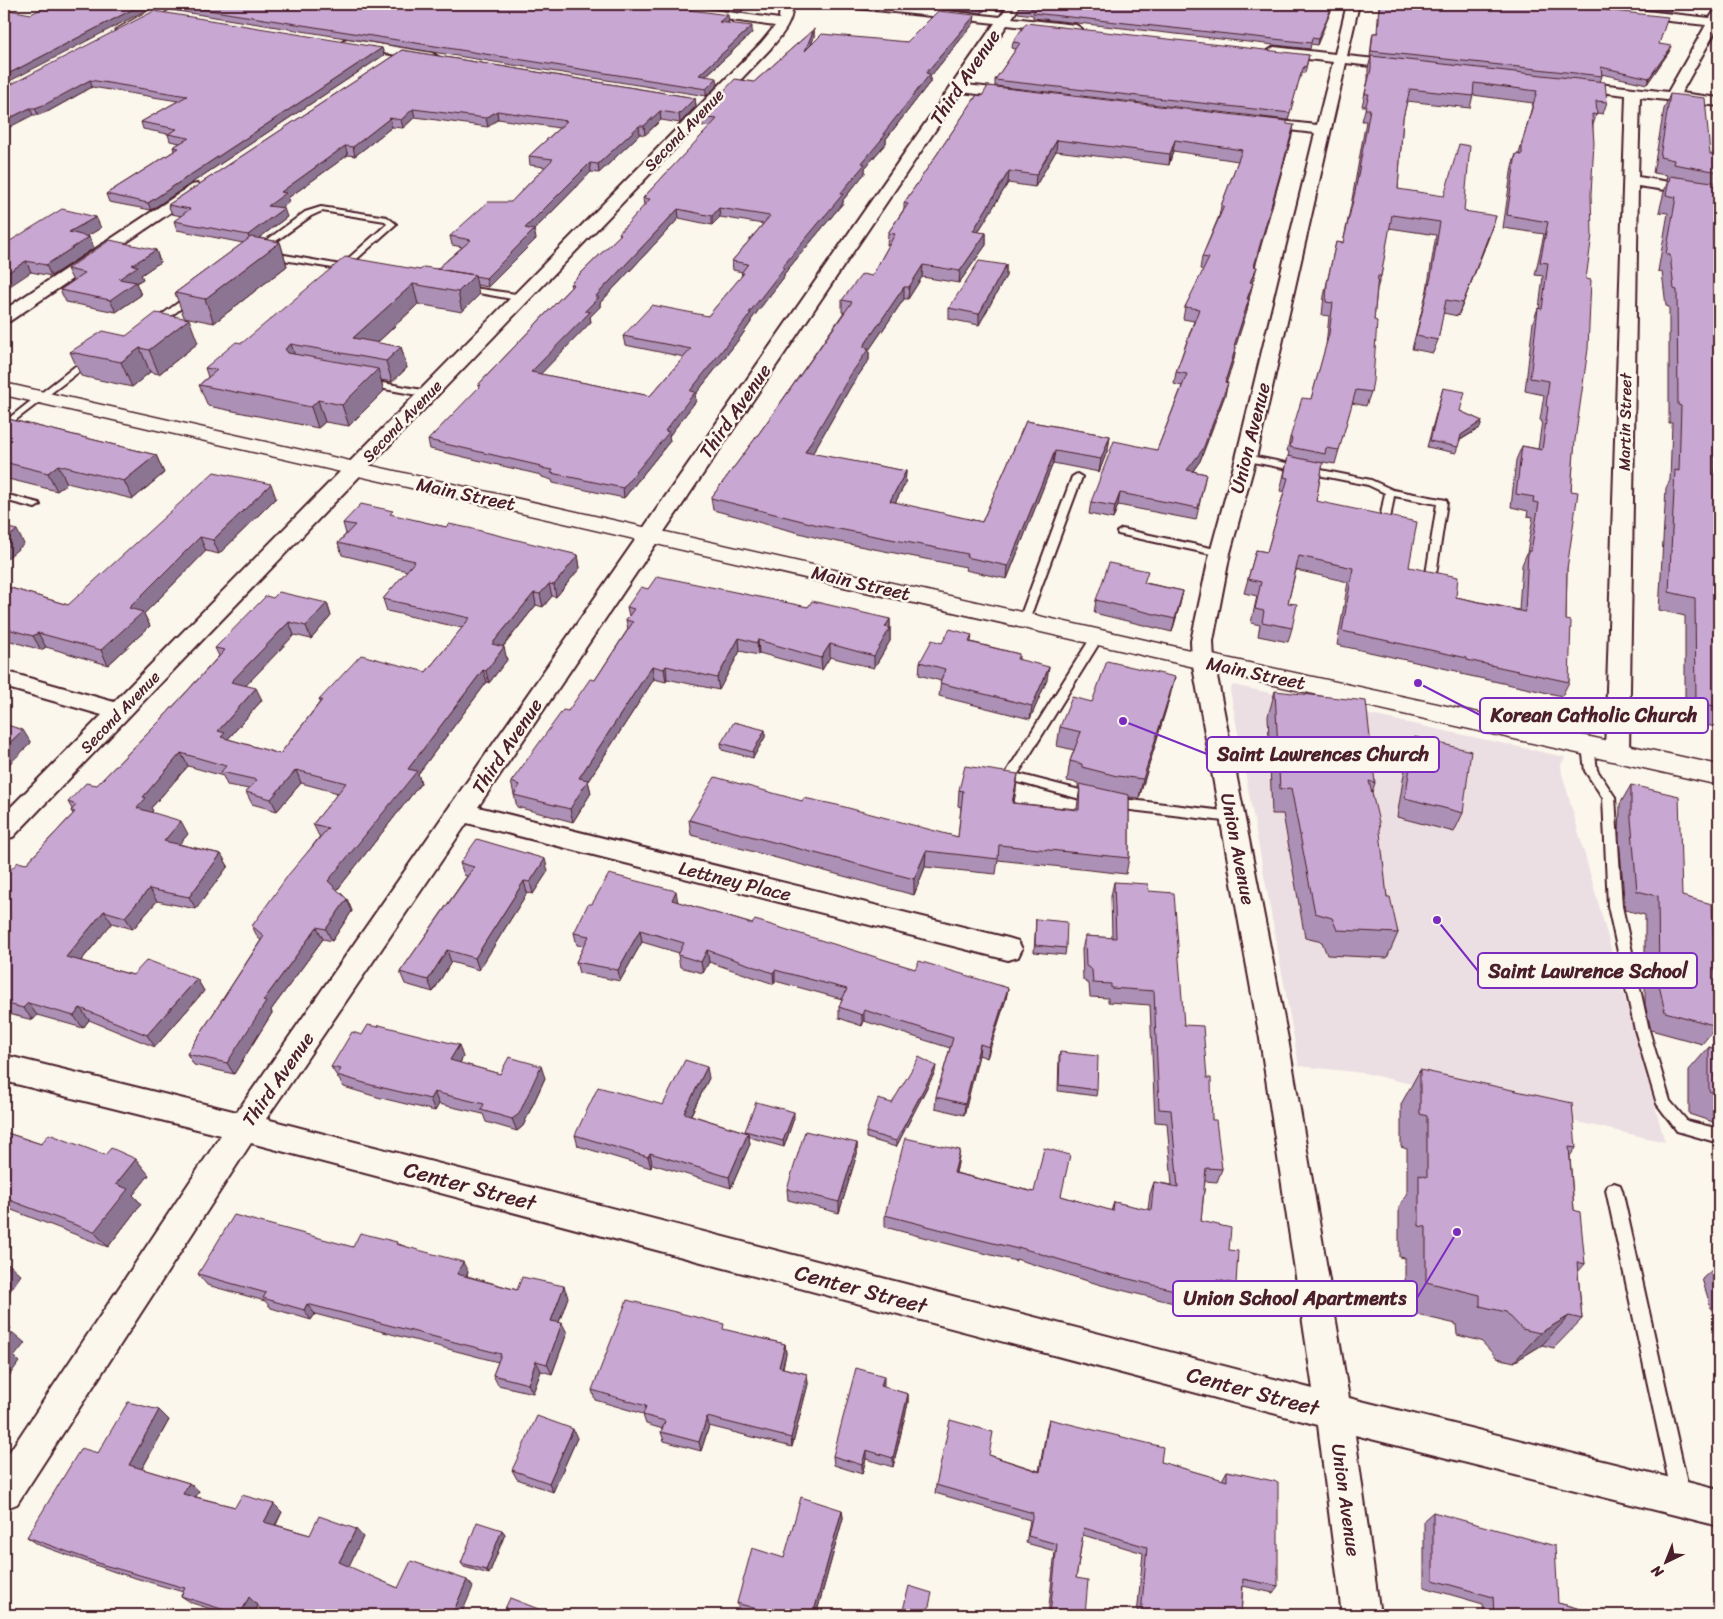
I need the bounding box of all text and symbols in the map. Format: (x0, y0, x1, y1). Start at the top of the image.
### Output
street label: Third Avenue (921, 22, 1009, 132)
street label: Second Avenue (637, 82, 731, 178)
street label: Third Avenue (690, 356, 780, 465)
street label: Martin Street (1610, 372, 1640, 471)
street label: Second Avenue (355, 373, 449, 469)
street label: Union Avenue (1220, 379, 1280, 497)
street label: Main Street (413, 467, 519, 521)
street label: Main Street (808, 556, 914, 610)
street label: Main Street (1203, 646, 1309, 700)
street label: Second Avenue (73, 664, 167, 760)
street label: Third Avenue (463, 691, 551, 801)
callout: Korean Catholic Church (1480, 698, 1708, 733)
text: Korean Catholic Church (1490, 698, 1698, 733)
callout: Saint Lawrences Church (1207, 737, 1439, 772)
text: Saint Lawrences Church (1216, 737, 1430, 772)
street label: Union Avenue (1211, 790, 1265, 908)
street label: Lettney Place (675, 851, 795, 911)
callout: Saint Lawrence School (1478, 953, 1697, 988)
text: Saint Lawrence School (1487, 954, 1689, 989)
street label: Third Avenue (233, 1024, 323, 1133)
street label: Center Street (399, 1150, 542, 1223)
street label: Center Street (790, 1253, 933, 1326)
callout: Union School Apartments (1173, 1281, 1417, 1316)
text: Union School Apartments (1183, 1281, 1407, 1316)
street label: Center Street (1182, 1355, 1325, 1428)
street label: Union Avenue (1322, 1442, 1370, 1559)
north arrow (1640, 1536, 1690, 1586)
text: N (1645, 1558, 1670, 1584)

